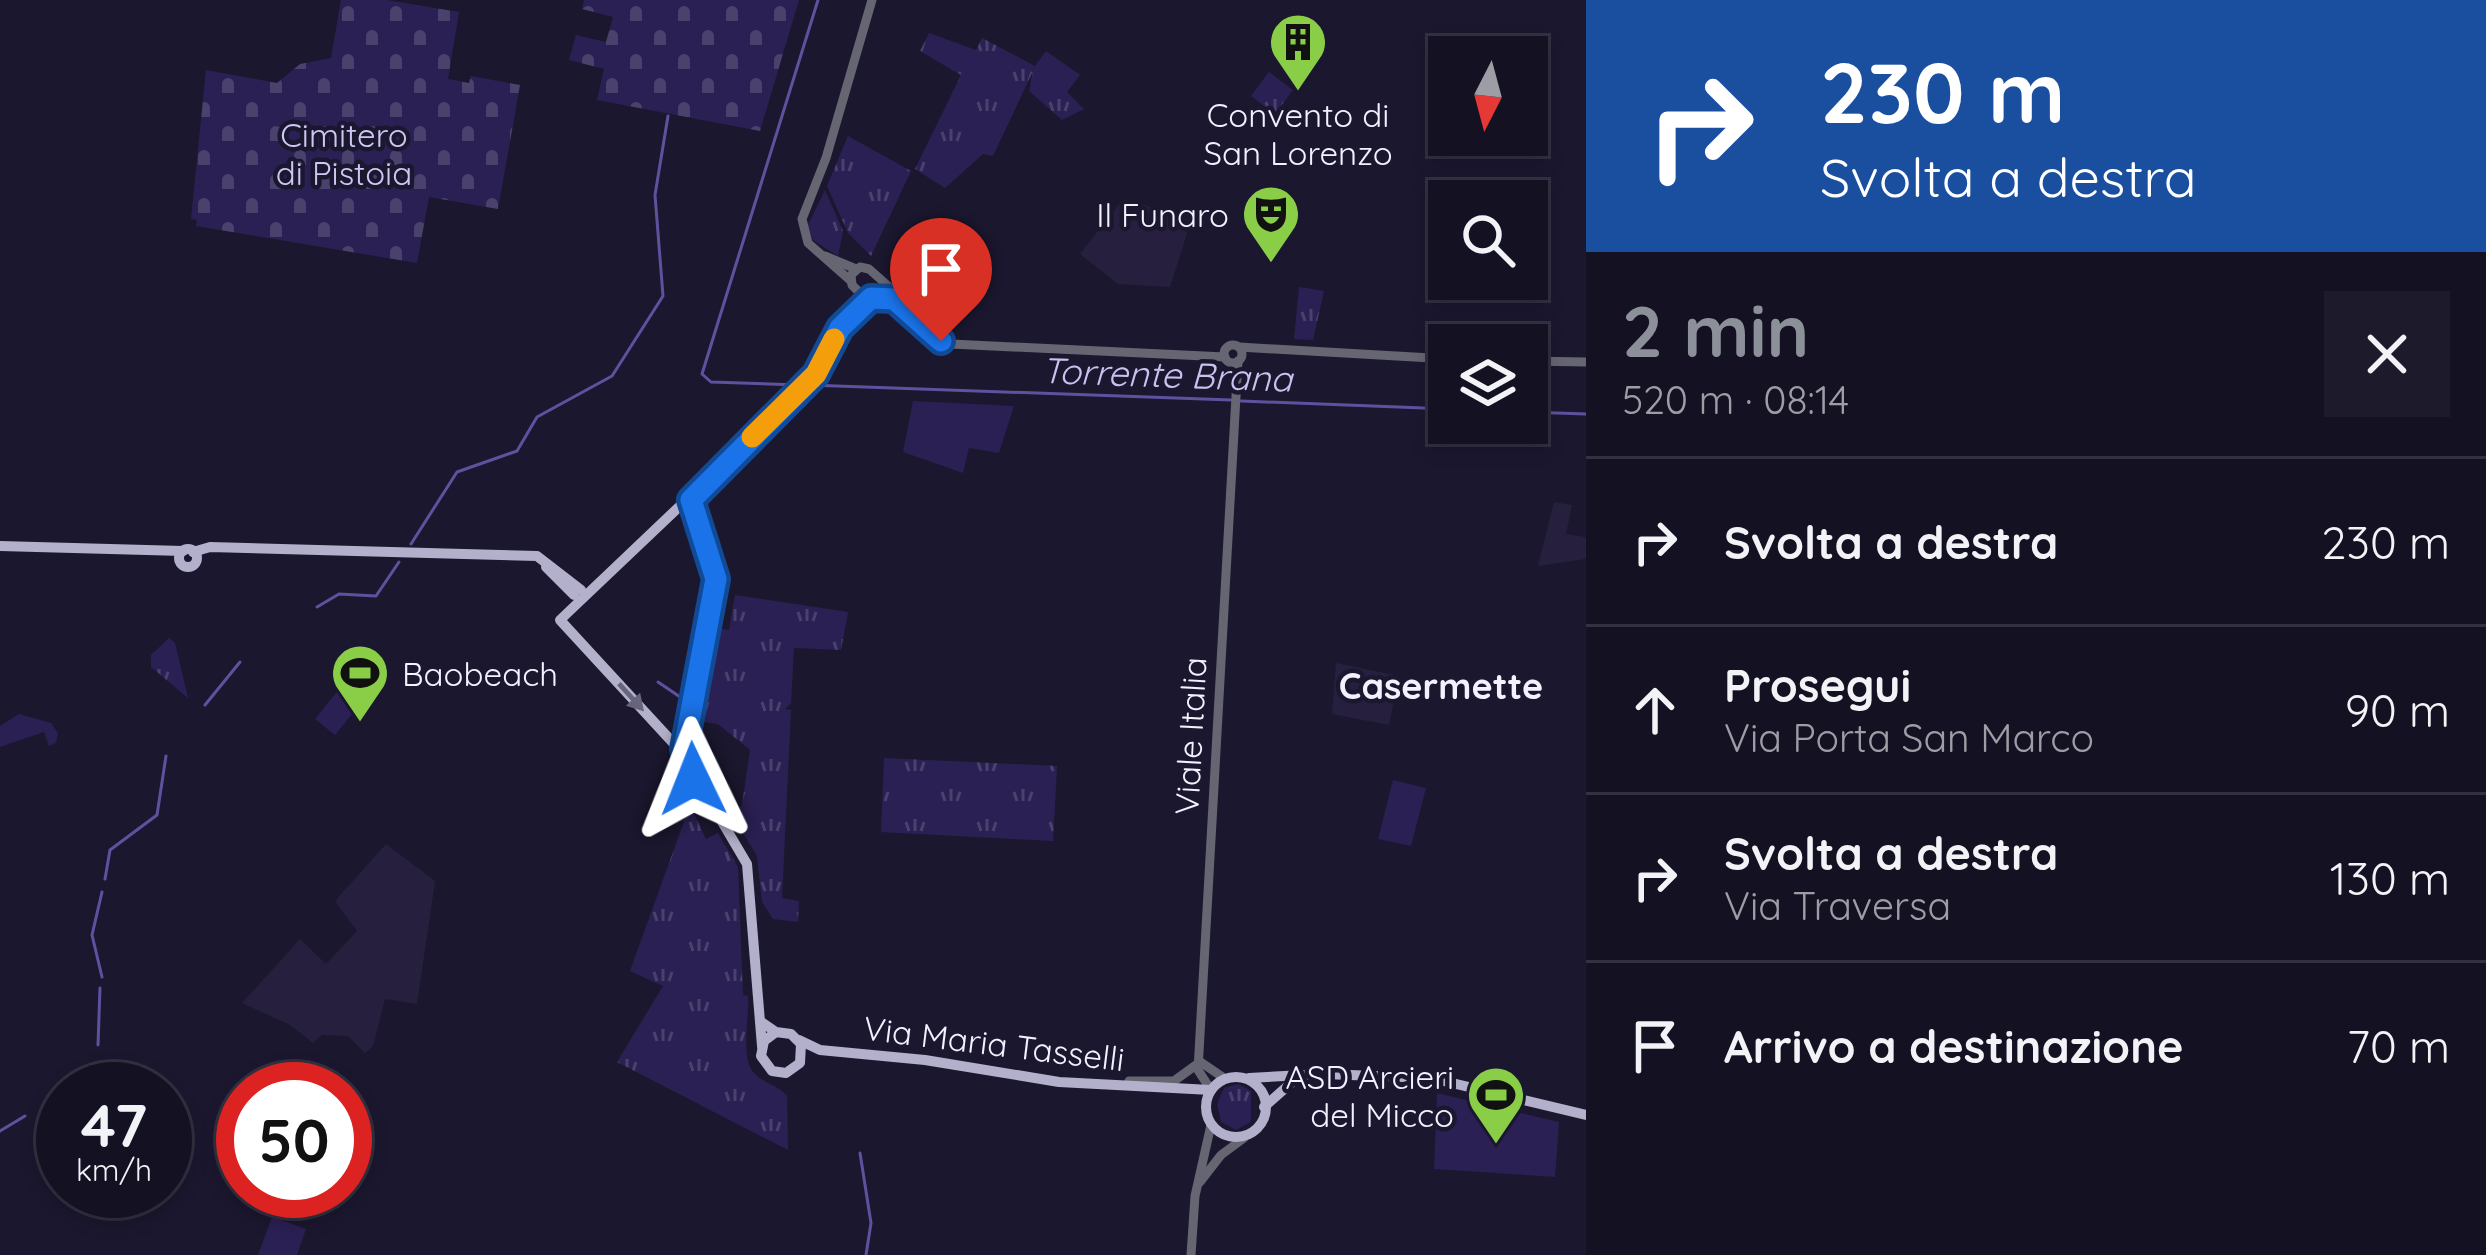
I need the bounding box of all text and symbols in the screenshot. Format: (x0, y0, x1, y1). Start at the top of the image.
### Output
building icon: Convento di San Lorenzo (1267, 11, 1329, 93)
north arrow (1428, 36, 1548, 156)
map controls (1428, 36, 1548, 444)
text: 230 m (1820, 39, 2065, 144)
icon: right (1622, 48, 1778, 204)
place label: Convento di San Lorenzo (1203, 94, 1393, 173)
park label: Cimitero di Pistoia (276, 114, 412, 193)
text: Svolta a destra (1820, 143, 2197, 211)
button: search (1428, 180, 1548, 300)
theatre icon: Il Funaro (1240, 183, 1302, 265)
place label: Il Funaro (1096, 194, 1229, 235)
pin (890, 218, 992, 341)
icon: arrive (908, 236, 974, 302)
text: 2 min (1622, 285, 1809, 375)
button: close (2324, 291, 2450, 417)
button: layers (1428, 324, 1548, 444)
water label: Torrente Brana (1041, 347, 1295, 401)
text: 520 m · 08:14 (1622, 375, 1849, 424)
icon: right (1622, 509, 1688, 575)
text: Svolta a destra (1724, 514, 2058, 570)
text: 230 m (2321, 514, 2450, 570)
sports icon: Baobeach (329, 642, 391, 724)
place label: Baobeach (402, 653, 558, 694)
street label: Viale Italia (1165, 656, 1215, 816)
text: Prosegui (1724, 657, 1911, 713)
district label: Casermette (1339, 663, 1543, 708)
icon: ahead (1622, 677, 1688, 743)
one-way arrow (617, 682, 644, 711)
text: 90 m (2345, 682, 2450, 738)
text: Via Porta San Marco (1724, 713, 2094, 762)
position arrow (630, 716, 756, 842)
text: Svolta a destra (1724, 825, 2058, 881)
icon: right (1622, 845, 1688, 911)
text: 130 m (2330, 850, 2450, 906)
text: Via Traversa (1724, 881, 1951, 930)
street label: Via Maria Tasselli (861, 1007, 1127, 1079)
icon: arrive (1622, 1013, 1688, 1079)
text: Arrivo a destinazione (1724, 1018, 2184, 1074)
text: 70 m (2347, 1018, 2450, 1074)
place label: ASD Arcieri del Micco (1285, 1056, 1454, 1135)
speed limit sign: 50 (216, 1062, 372, 1218)
sports icon: ASD Arcieri del Micco (1465, 1064, 1527, 1146)
text: 47 (81, 1087, 147, 1162)
text: km/h (76, 1151, 152, 1189)

